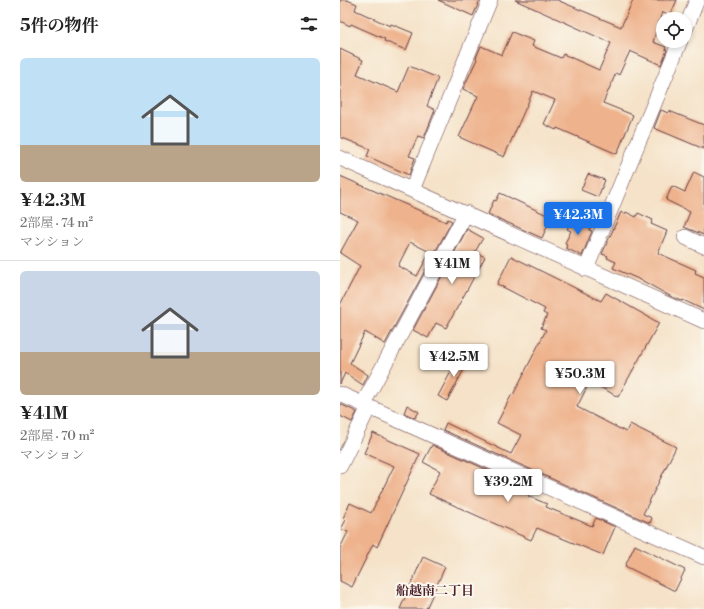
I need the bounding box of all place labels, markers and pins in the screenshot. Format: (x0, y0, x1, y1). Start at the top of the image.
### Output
pin: ¥42.3M (545, 202, 611, 236)
pin: ¥41M (428, 251, 476, 285)
pin: ¥42.5M (421, 344, 487, 378)
pin: ¥50.3M (547, 361, 613, 395)
pin: ¥39.2M (475, 469, 541, 503)

